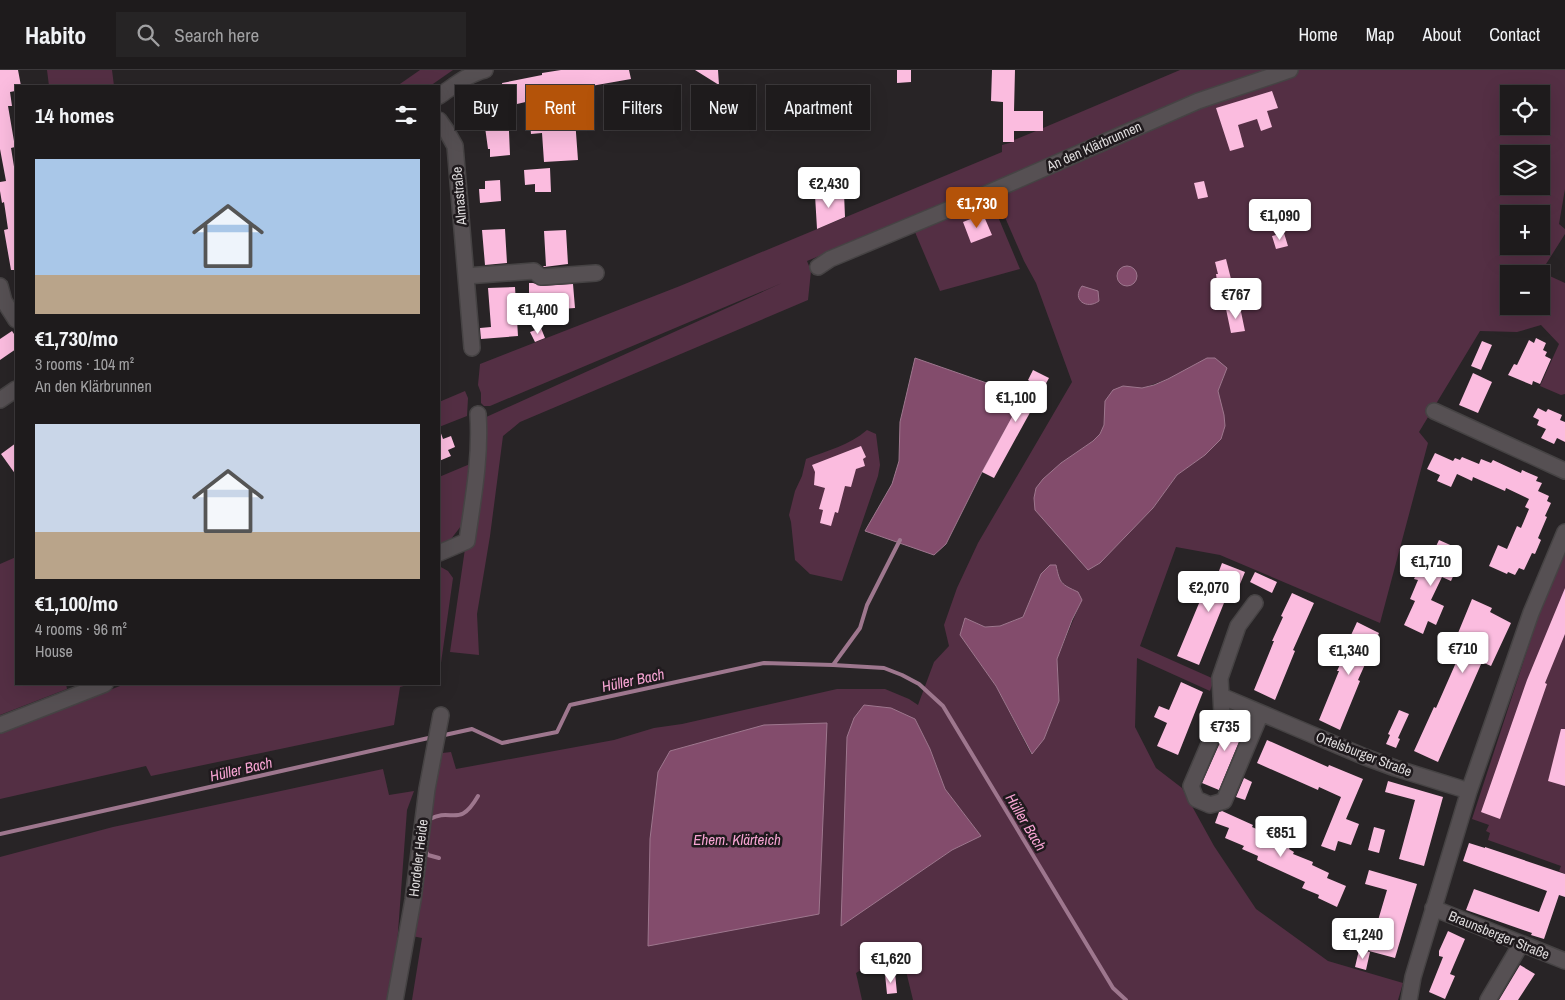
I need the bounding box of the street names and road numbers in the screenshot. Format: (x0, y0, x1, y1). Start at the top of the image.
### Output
street label: An den Klärbrunnen (1043, 117, 1144, 175)
street label: Almastraße (447, 166, 471, 227)
street label: Ortelsburger Straße (1313, 727, 1415, 781)
street label: Hordeler Heide (404, 818, 432, 898)
street label: Braunsberger Straße (1446, 907, 1552, 963)

